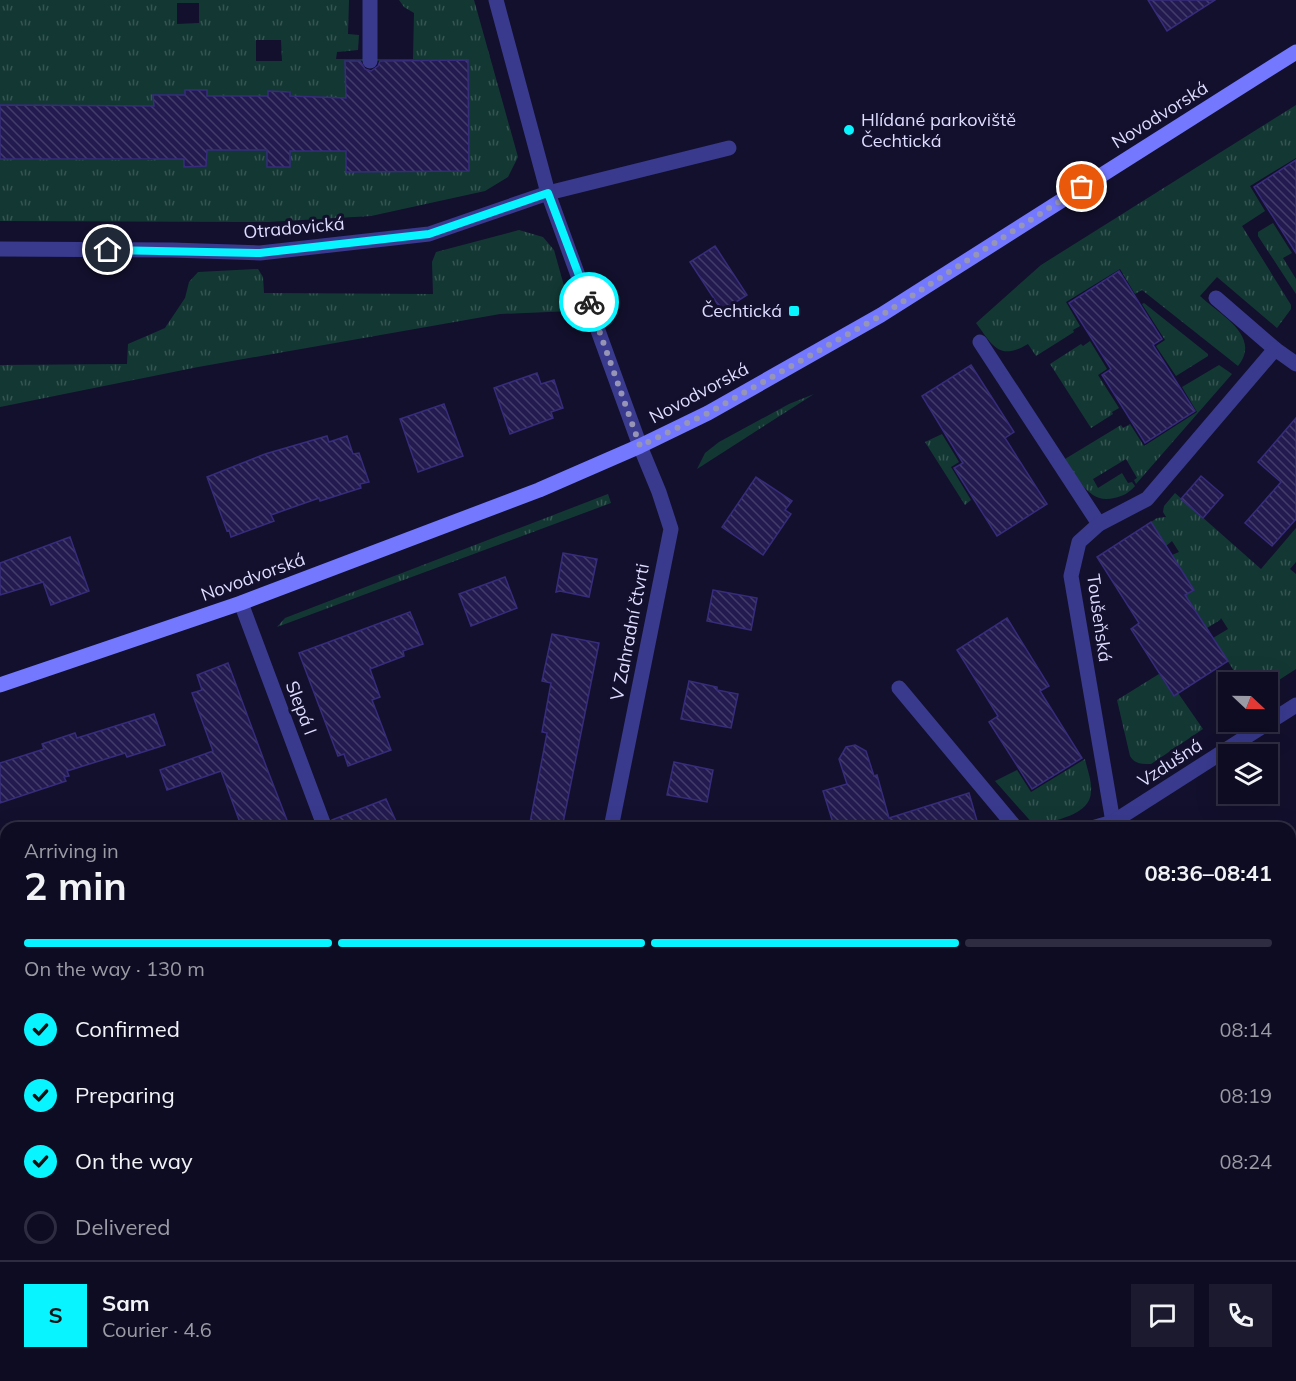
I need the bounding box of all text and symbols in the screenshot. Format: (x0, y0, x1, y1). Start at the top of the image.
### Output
street label: Novodvorská (1107, 76, 1212, 153)
place label: Hlídané parkoviště Čechtická (861, 108, 1016, 152)
marker: Hlídané parkoviště Čechtická (842, 123, 856, 137)
pin (1056, 161, 1107, 212)
icon: bag (1065, 170, 1098, 203)
street label: Otradovická (243, 212, 345, 243)
pin (82, 224, 133, 275)
icon: home (91, 233, 124, 266)
courier (559, 272, 619, 332)
icon: bike (573, 286, 606, 319)
place label: Čechtická (702, 299, 782, 322)
marker: Čechtická (787, 304, 801, 318)
street label: Novodvorská (645, 357, 752, 428)
street label: Novodvorská (198, 547, 308, 606)
street label: V Zahradní čtvrti (605, 561, 654, 702)
street label: Toušeňská (1082, 573, 1117, 663)
north arrow (1218, 672, 1278, 732)
map controls (1218, 672, 1278, 804)
street label: Slepá I (281, 677, 322, 738)
street label: Vzdušná (1133, 733, 1206, 792)
button: layers (1218, 744, 1278, 804)
text: Arriving in (24, 838, 119, 863)
text: 08:36–08:41 (1144, 859, 1272, 887)
text: 2 min (24, 861, 127, 910)
text: On the way · 130 m (24, 956, 205, 981)
icon: check (24, 1013, 57, 1046)
text: Confirmed (75, 1015, 180, 1043)
text: 08:14 (1219, 1017, 1272, 1042)
icon: check (24, 1079, 57, 1112)
text: Preparing (75, 1081, 175, 1109)
text: 08:19 (1219, 1083, 1272, 1108)
icon: check (24, 1145, 57, 1178)
text: On the way (75, 1147, 193, 1175)
text: 08:24 (1219, 1149, 1272, 1174)
text: Delivered (75, 1213, 170, 1241)
button: chat (1131, 1284, 1194, 1347)
button: phone (1209, 1284, 1272, 1347)
text: Sam (102, 1289, 150, 1317)
text: S (48, 1301, 63, 1329)
text: Courier · 4.6 (102, 1317, 212, 1342)

